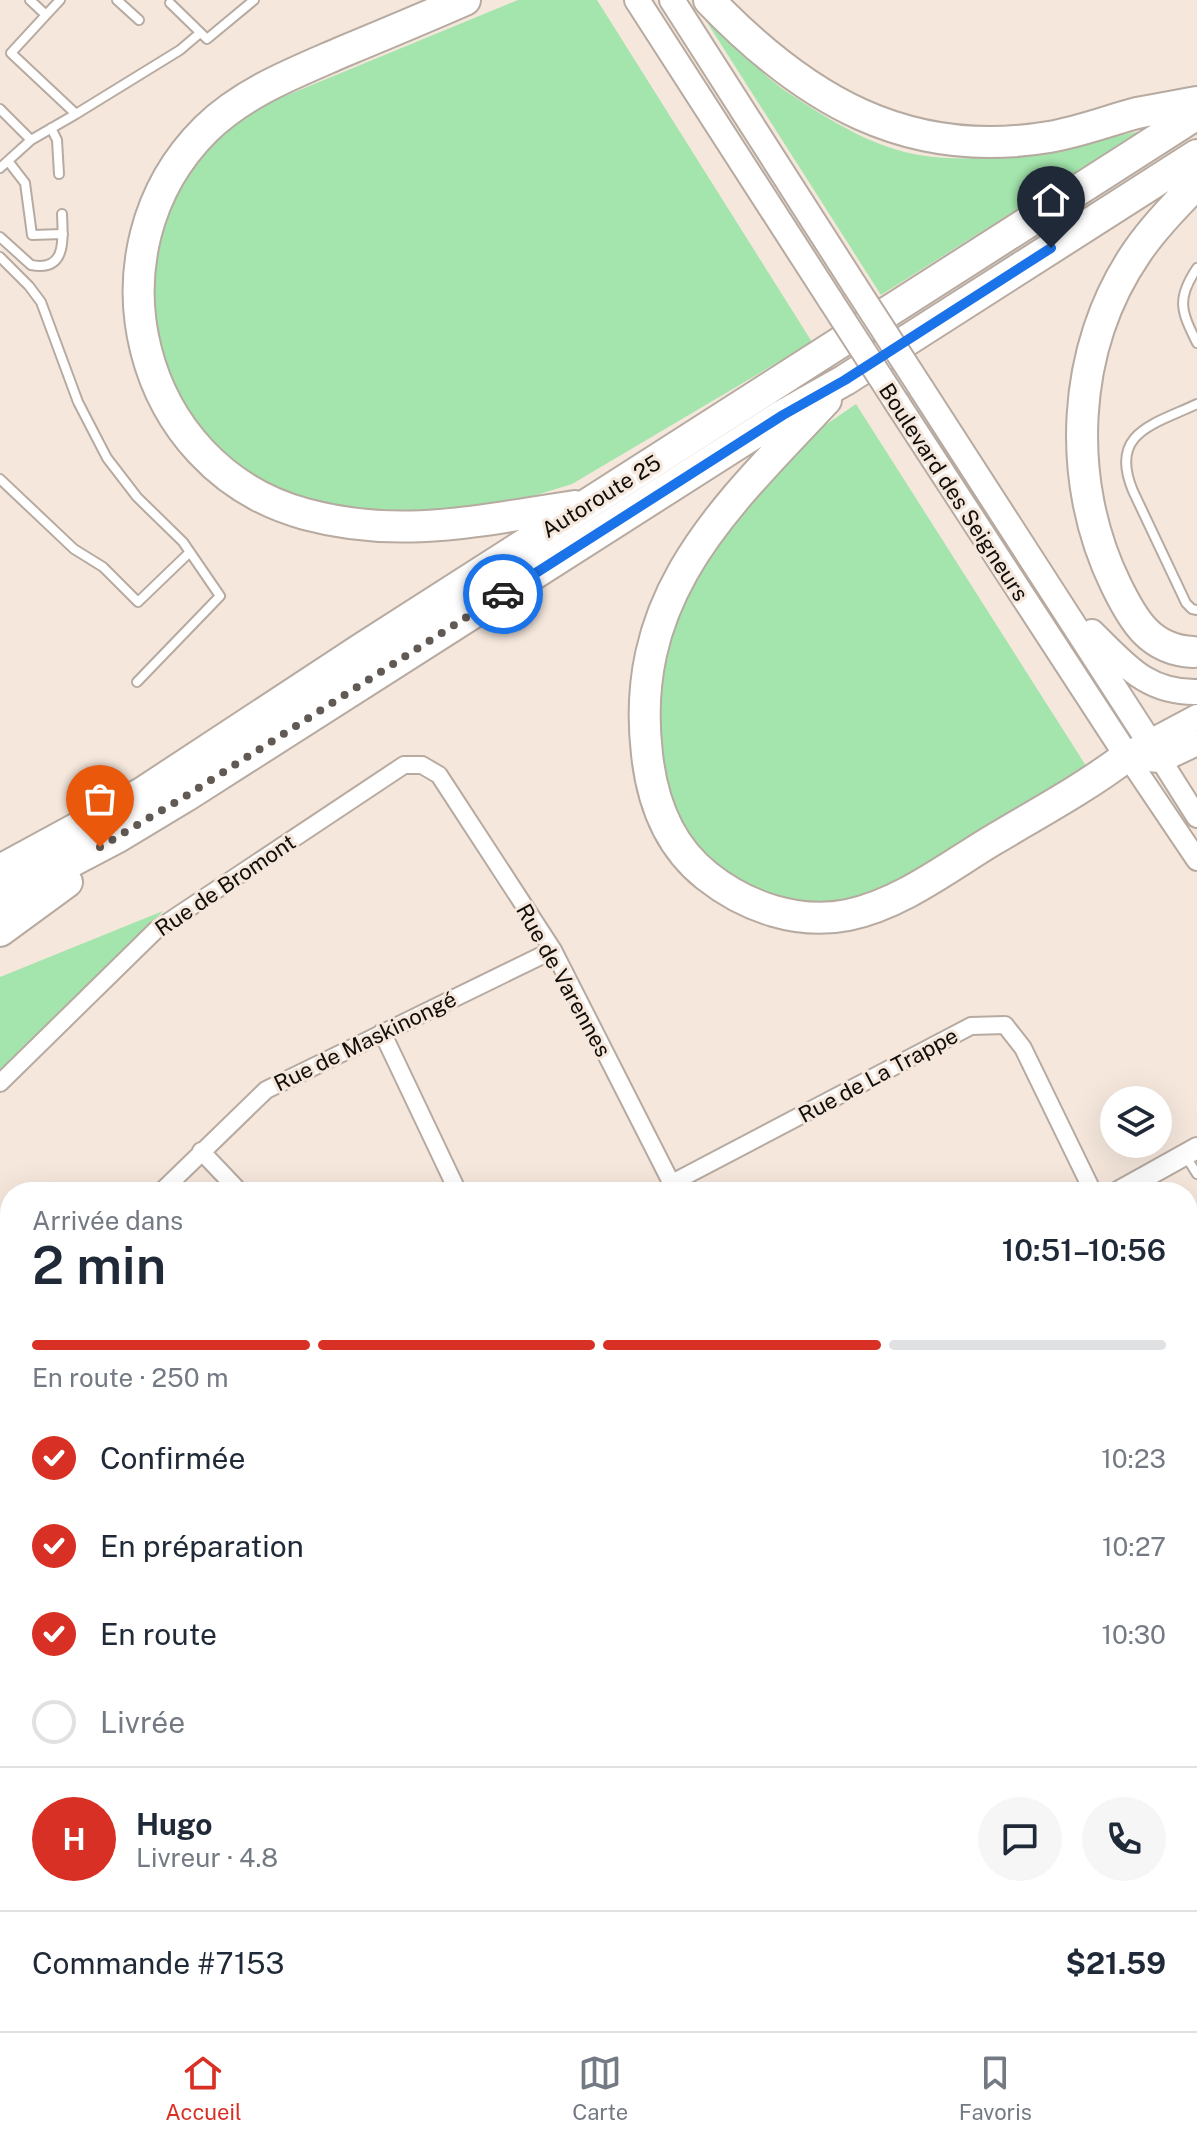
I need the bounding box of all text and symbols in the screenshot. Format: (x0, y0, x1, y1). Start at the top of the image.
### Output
pin (1017, 166, 1085, 248)
icon: home (1029, 178, 1073, 222)
street label: Boulevard des Seigneurs (874, 378, 1034, 606)
street label: Autoroute 25 (537, 449, 665, 543)
courier (463, 554, 543, 634)
icon: car (481, 572, 525, 616)
pin (66, 765, 134, 847)
icon: bag (78, 777, 122, 821)
street label: Rue de Bromont (150, 829, 300, 941)
street label: Rue de Varennes (511, 899, 617, 1061)
street label: Rue de Maskinongé (270, 986, 460, 1096)
street label: Rue de La Trappe (794, 1022, 962, 1128)
map controls (1100, 1086, 1172, 1158)
button: layers (1100, 1086, 1172, 1158)
text: Arrivée dans (32, 1205, 183, 1236)
text: 10:51–10:56 (1002, 1232, 1166, 1268)
text: 2 min (32, 1235, 166, 1296)
text: En route · 250 m (32, 1362, 228, 1393)
icon: check (32, 1436, 76, 1480)
text: Confirmée (100, 1440, 245, 1476)
text: 10:23 (1101, 1443, 1166, 1474)
icon: check (32, 1524, 76, 1568)
text: En préparation (100, 1528, 304, 1564)
text: 10:27 (1102, 1531, 1166, 1562)
icon: check (32, 1612, 76, 1656)
text: En route (100, 1616, 217, 1652)
text: 10:30 (1102, 1619, 1166, 1650)
text: Livrée (100, 1704, 185, 1740)
button: chat (978, 1797, 1062, 1881)
button: phone (1082, 1797, 1166, 1881)
text: Hugo (136, 1806, 213, 1842)
text: H (62, 1821, 86, 1857)
text: Livreur · 4.8 (136, 1842, 278, 1873)
text: Commande #7153 (32, 1945, 284, 1981)
text: $21.59 (1066, 1945, 1166, 1981)
tab: Accueil (165, 2051, 242, 2125)
tab: Carte (572, 2051, 628, 2125)
tab: Favoris (959, 2051, 1032, 2125)

